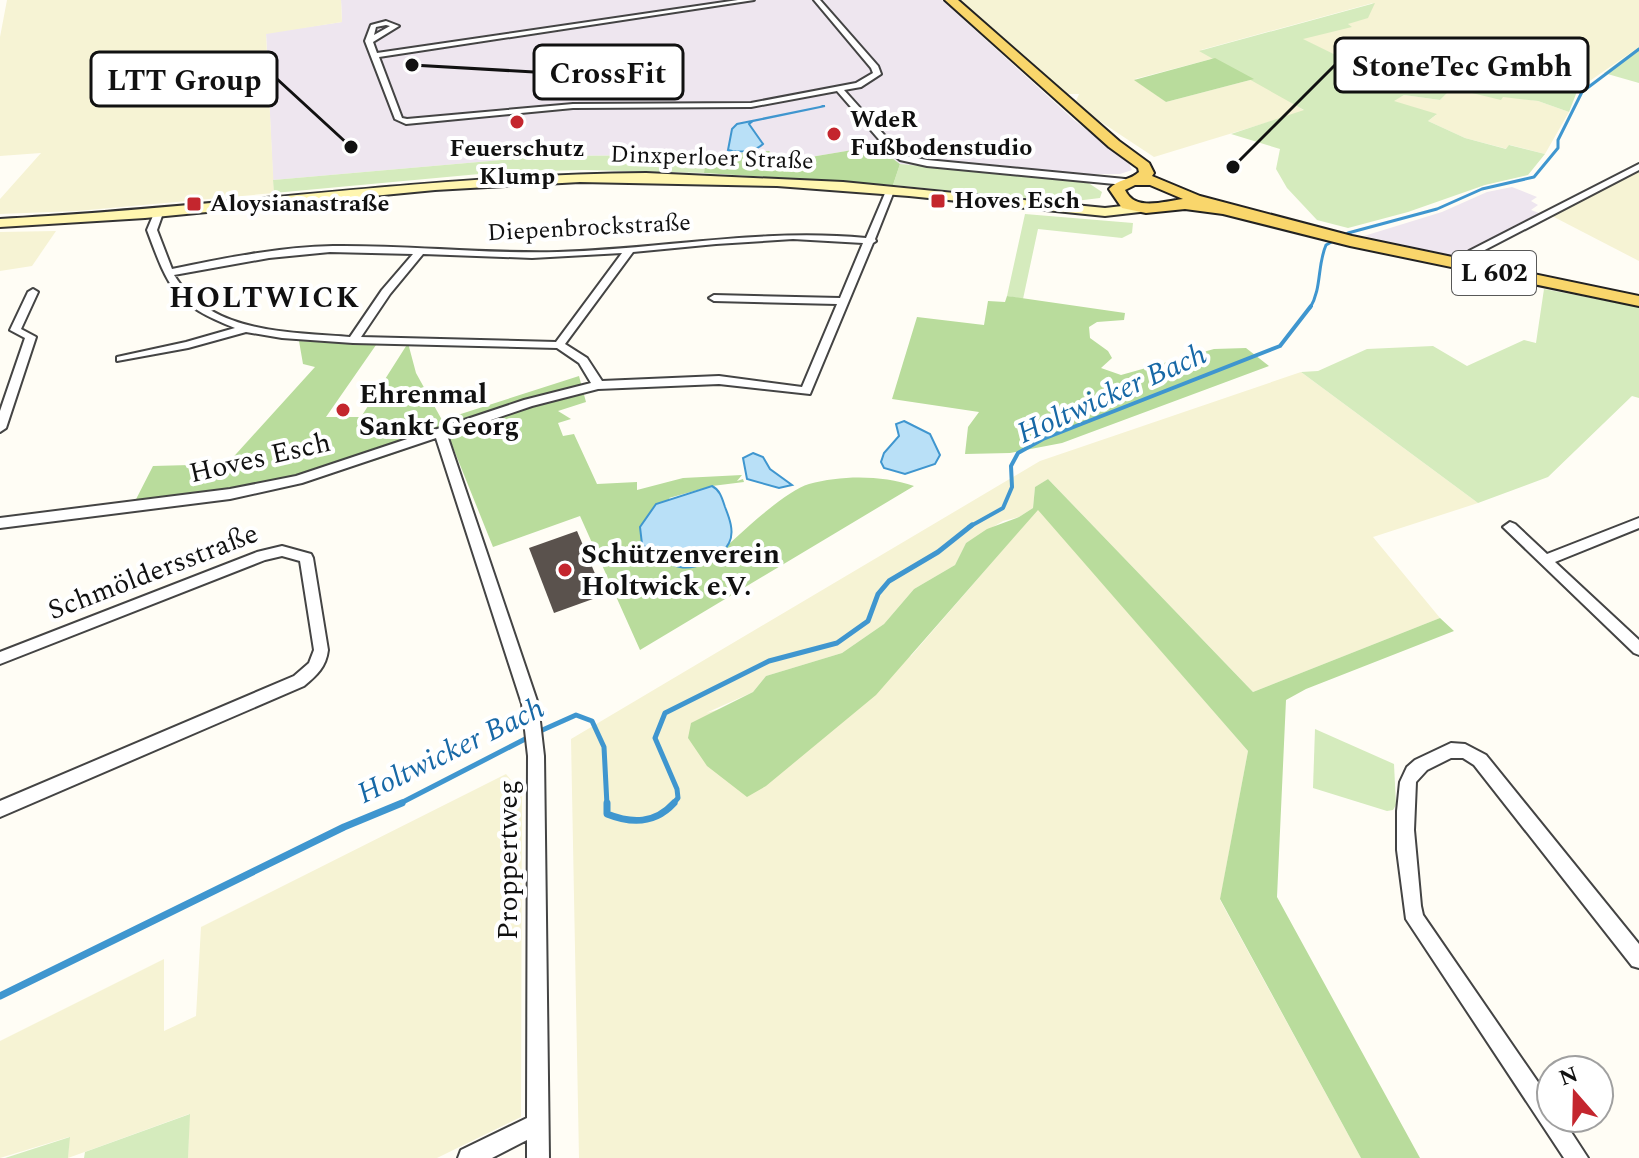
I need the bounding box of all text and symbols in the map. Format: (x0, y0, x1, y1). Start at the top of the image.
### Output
callout: StoneTec Gmbh (1335, 38, 1588, 92)
text: StoneTec Gmbh (1352, 44, 1572, 90)
callout: CrossFit (534, 45, 683, 99)
text: CrossFit (550, 51, 666, 97)
callout: LTT Group (91, 52, 277, 106)
text: LTT Group (107, 58, 261, 104)
place label: WdeR Fußbodenstudio (850, 102, 1032, 166)
marker: Feuerschutz Klump (508, 113, 526, 131)
marker: WdeR Fußbodenstudio (825, 125, 843, 143)
place label: Feuerschutz Klump (449, 131, 585, 195)
street label: Dinxperloer Straße (610, 136, 814, 180)
place label: Hoves Esch (954, 183, 1080, 219)
place label: Aloysianastraße (210, 186, 389, 222)
marker: Hoves Esch (929, 192, 947, 210)
marker: Aloysianastraße (185, 195, 203, 213)
street label: Diepenbrockstraße (486, 205, 692, 251)
road number: L 602 (1452, 251, 1536, 295)
district label: HOLTWICK (169, 275, 361, 321)
water label: Holtwicker Bach (1010, 332, 1214, 456)
place label: Ehrenmal Sankt Georg (359, 373, 519, 448)
marker: Ehrenmal Sankt Georg (334, 401, 352, 419)
street label: Hoves Esch (185, 421, 335, 495)
street label: Schmöldersstraße (42, 512, 264, 632)
place label: Schützenverein Holtwick e.V. (581, 533, 780, 608)
marker: Schützenverein Holtwick e.V. (556, 561, 574, 579)
water label: Holtwicker Bach (350, 686, 552, 816)
street label: Proppertweg (487, 780, 530, 940)
north arrow (1535, 1054, 1615, 1134)
text: N (1555, 1058, 1583, 1095)

